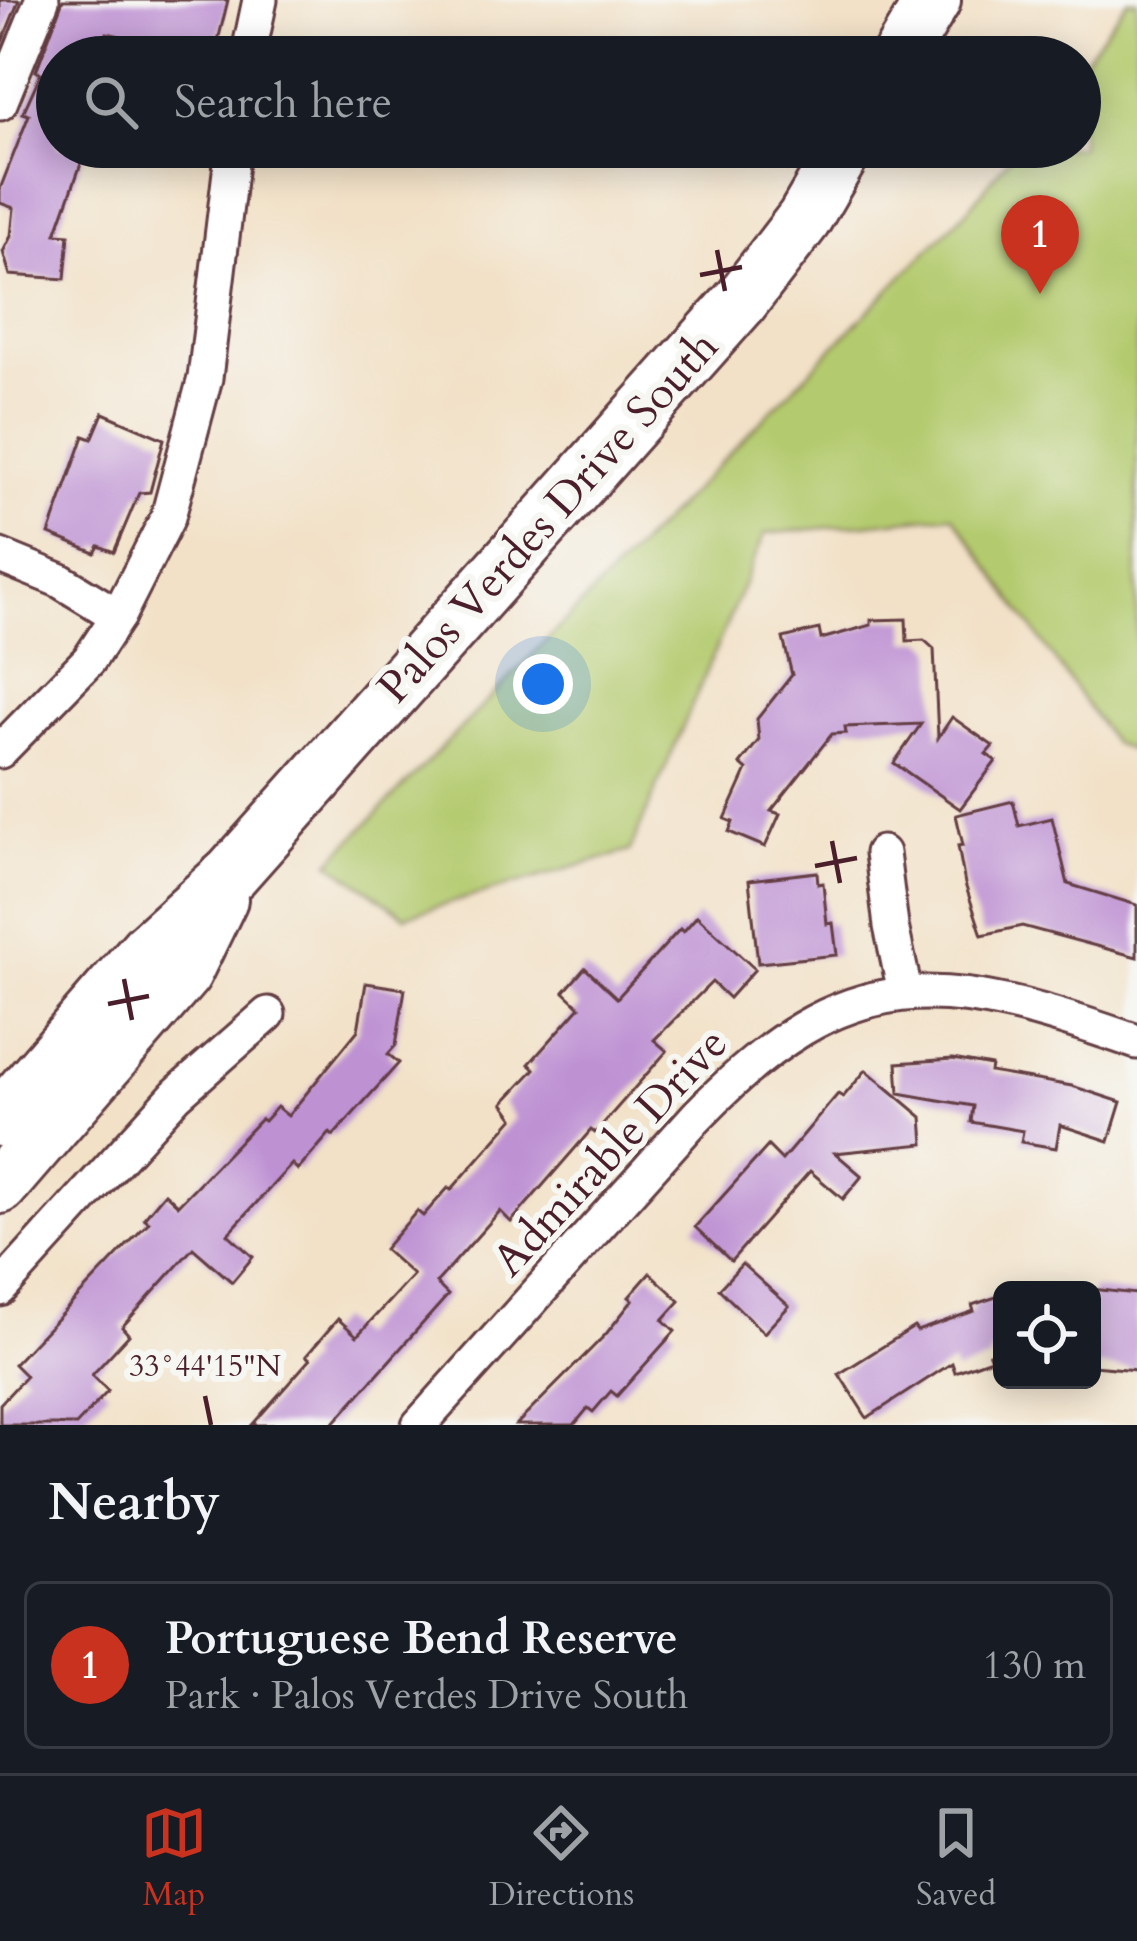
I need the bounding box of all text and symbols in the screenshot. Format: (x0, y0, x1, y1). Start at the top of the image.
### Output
search box (36, 36, 1101, 168)
icon: search (78, 69, 144, 135)
text: Search here (174, 72, 392, 133)
pin: 1 (1001, 195, 1079, 294)
street label: Palos Verdes Drive South (364, 317, 732, 716)
your location (513, 654, 573, 714)
street label: Admirable Drive (479, 1014, 741, 1290)
map controls (993, 1281, 1101, 1389)
button: locate (993, 1281, 1101, 1389)
text: 33°44'15"N (129, 1346, 281, 1387)
text: Nearby (48, 1468, 220, 1538)
text: Portuguese Bend Reserve (165, 1608, 678, 1669)
text: 1 (80, 1639, 100, 1692)
text: 130 m (983, 1639, 1086, 1692)
text: Park · Palos Verdes Drive South (165, 1669, 688, 1722)
tab: Map (141, 1800, 207, 1917)
tab: Directions (489, 1800, 634, 1917)
tab: Saved (916, 1800, 996, 1917)

